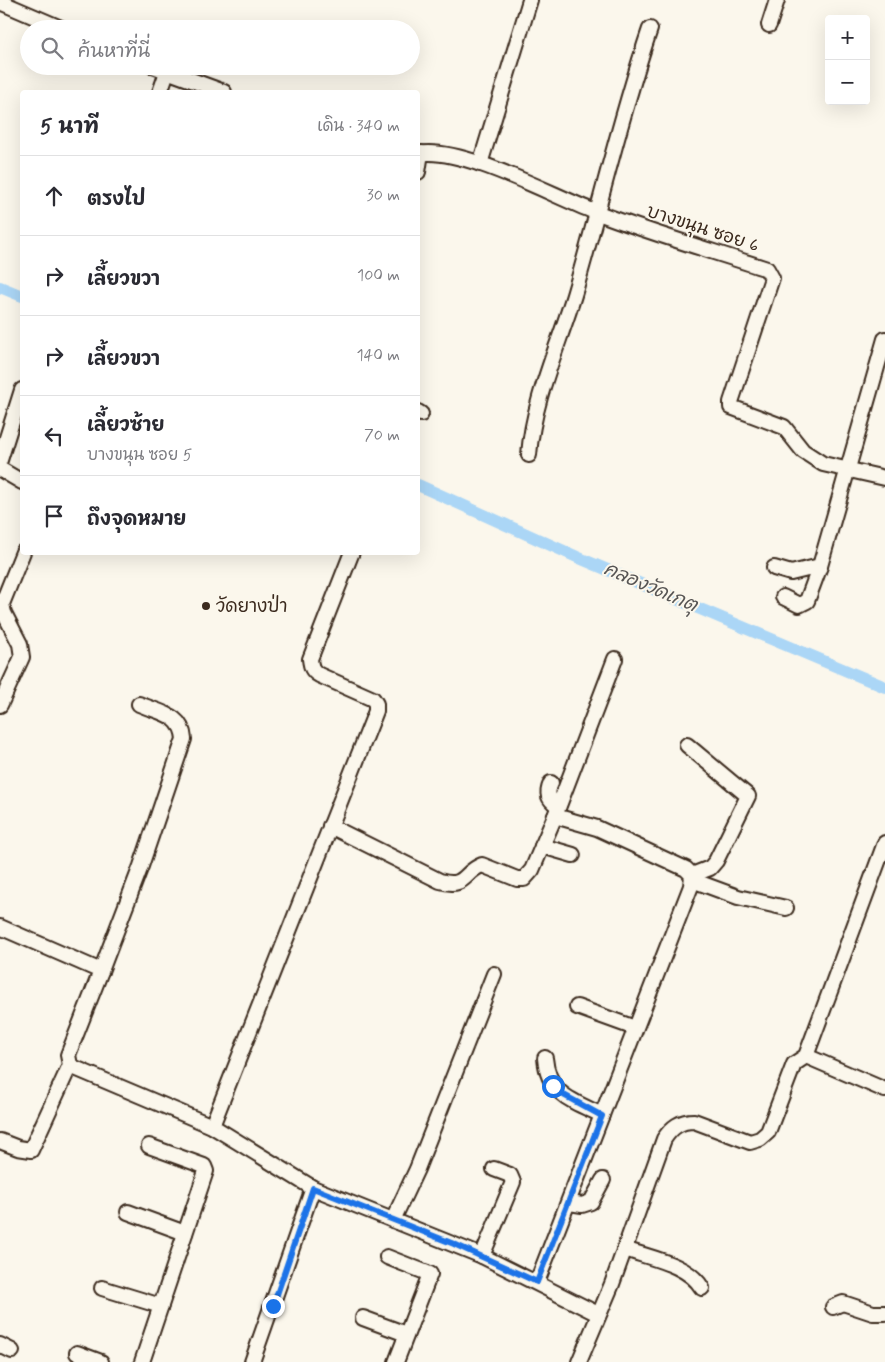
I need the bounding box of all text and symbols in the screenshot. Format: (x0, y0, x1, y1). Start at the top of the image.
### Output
map controls (825, 15, 870, 105)
button: + (825, 15, 870, 60)
search box (20, 20, 420, 75)
icon: search (38, 34, 66, 62)
text: ค้นหาที่นี่ (78, 39, 150, 64)
button: − (825, 60, 870, 105)
text: 5 นาที (40, 113, 99, 141)
text: เดิน · 340 m (317, 116, 400, 137)
icon: ahead (40, 182, 68, 210)
text: 30 m (367, 185, 400, 206)
text: ตรงไป (87, 187, 145, 212)
street label: บางขนุน ซอย 6 (643, 199, 762, 259)
icon: right (40, 262, 68, 290)
text: 100 m (357, 265, 400, 286)
text: เลี้ยวขวา (87, 267, 160, 292)
icon: right (40, 342, 68, 370)
text: 140 m (356, 345, 400, 366)
text: เลี้ยวขวา (87, 347, 160, 372)
text: เลี้ยวซ้าย (87, 413, 164, 438)
icon: left (40, 422, 68, 450)
text: 70 m (364, 425, 400, 446)
text: บางขนุน ซอย 5 (87, 445, 192, 466)
icon: arrive (40, 502, 68, 530)
text: ถึงจุดหมาย (87, 507, 186, 532)
water label: คลองวัดเกตุ (600, 557, 702, 620)
place label: วัดยางป่า (216, 594, 287, 619)
marker: วัดยางป่า (200, 600, 212, 612)
route start (542, 1075, 565, 1098)
route end (262, 1295, 285, 1318)

